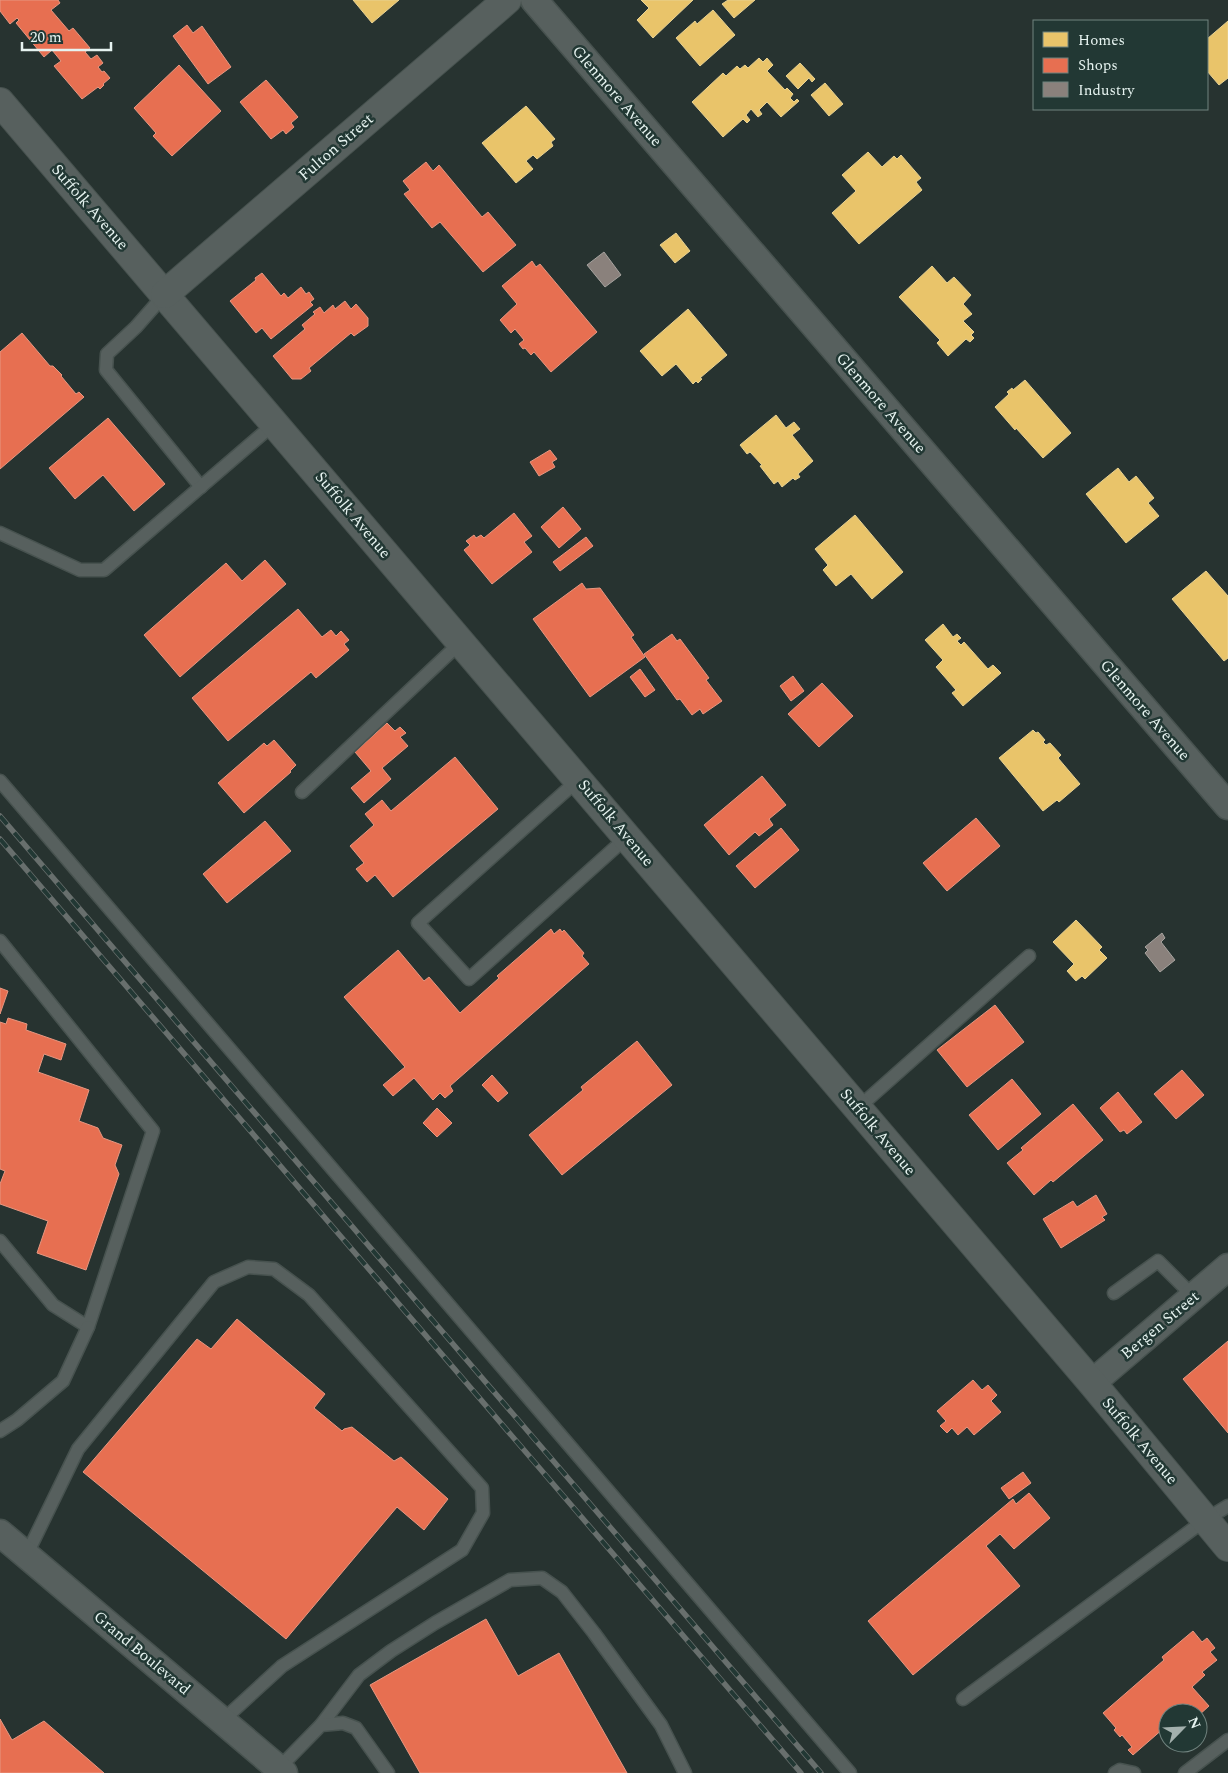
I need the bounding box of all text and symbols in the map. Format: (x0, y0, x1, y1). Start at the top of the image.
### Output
scale bar (22, 20, 111, 52)
legend (1033, 20, 1208, 110)
text: 20 m (30, 26, 62, 49)
text: Homes (1078, 29, 1125, 52)
street label: Glenmore Avenue (566, 40, 668, 152)
text: Shops (1078, 54, 1118, 77)
text: Industry (1078, 79, 1135, 102)
street label: Fulton Street (293, 107, 379, 187)
street label: Suffolk Avenue (46, 159, 134, 255)
street label: Glenmore Avenue (830, 347, 932, 459)
street label: Suffolk Avenue (309, 466, 397, 564)
street label: Glenmore Avenue (1094, 654, 1196, 766)
street label: Suffolk Avenue (572, 774, 660, 872)
street label: Suffolk Avenue (834, 1083, 922, 1181)
street label: Bergen Street (1115, 1285, 1205, 1365)
street label: Suffolk Avenue (1096, 1392, 1184, 1490)
street label: Grand Boulevard (88, 1605, 196, 1701)
north arrow (1158, 1703, 1208, 1753)
text: N (1183, 1713, 1206, 1732)

